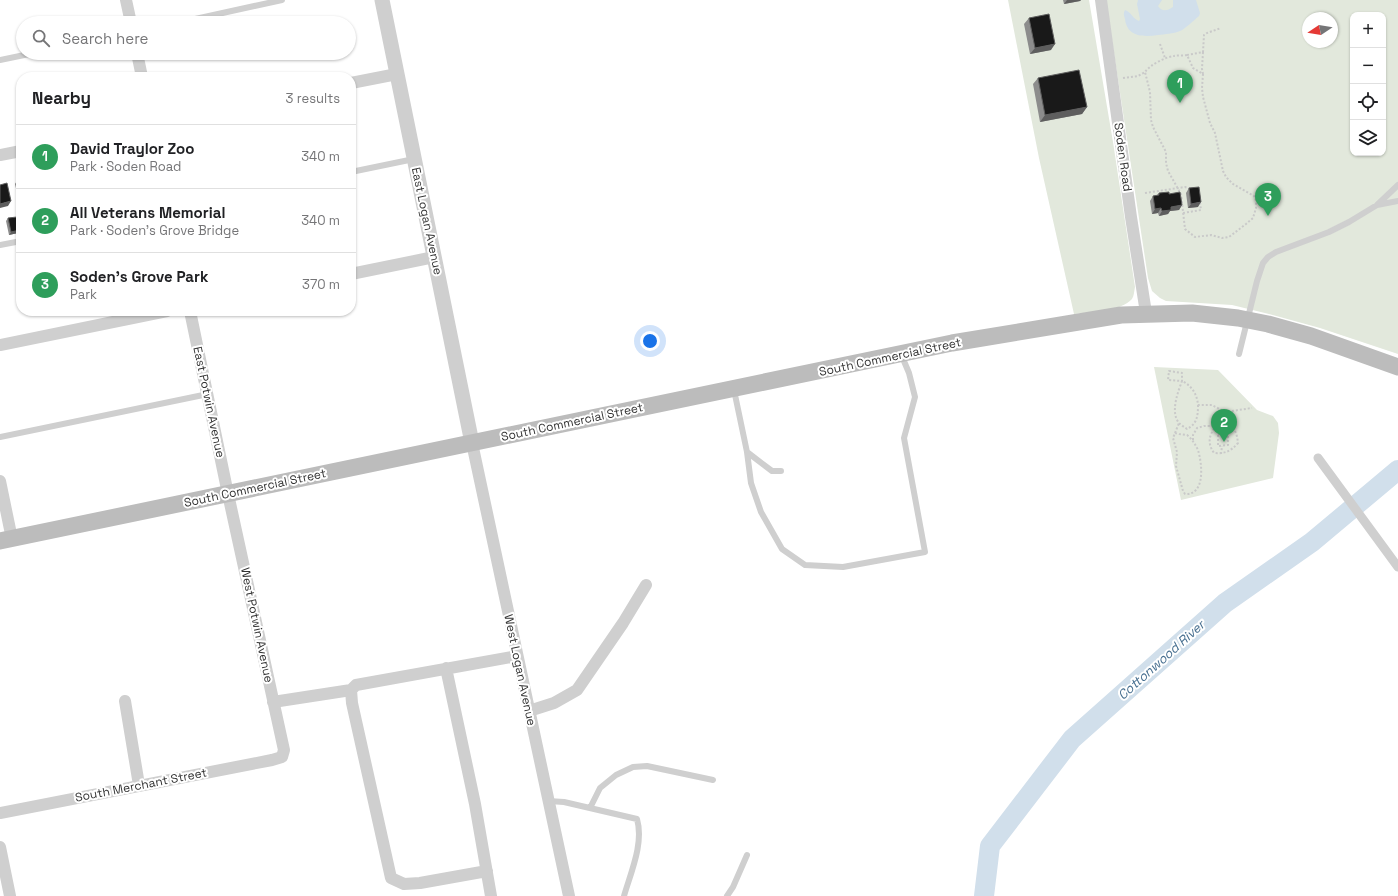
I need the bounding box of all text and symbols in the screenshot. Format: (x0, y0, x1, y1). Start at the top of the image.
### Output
north arrow (1302, 12, 1338, 48)
map controls (1350, 12, 1386, 156)
button: + (1350, 12, 1386, 48)
search box (16, 16, 356, 60)
icon: search (30, 27, 52, 49)
text: Search here (62, 29, 148, 48)
button: − (1350, 48, 1386, 84)
pin: 1 (1167, 70, 1193, 103)
button: locate (1350, 84, 1386, 120)
text: Nearby (32, 87, 91, 109)
text: 3 results (286, 90, 340, 107)
button: layers (1350, 120, 1386, 156)
street label: Soden Road (1110, 121, 1136, 193)
text: David Traylor Zoo (70, 139, 194, 158)
text: 1 (42, 148, 48, 165)
text: 340 m (301, 148, 340, 165)
text: Park · Soden Road (70, 158, 181, 175)
street label: East Logan Avenue (408, 166, 446, 276)
pin: 3 (1255, 183, 1281, 216)
text: All Veterans Memorial (70, 203, 225, 222)
text: 2 (41, 212, 49, 229)
text: 340 m (301, 212, 340, 229)
text: Park · Soden's Grove Bridge (70, 222, 239, 239)
text: Soden's Grove Park (70, 267, 208, 286)
text: 3 (41, 276, 49, 293)
text: 370 m (302, 276, 340, 293)
text: Park (70, 286, 97, 303)
your location (640, 331, 660, 351)
street label: South Commercial Street (817, 334, 963, 380)
street label: East Potwin Avenue (189, 345, 229, 459)
street label: South Commercial Street (499, 399, 645, 445)
pin: 2 (1211, 409, 1237, 442)
street label: South Commercial Street (182, 465, 328, 511)
street label: West Potwin Avenue (237, 566, 277, 684)
street label: West Logan Avenue (500, 613, 540, 727)
water label: Cottonwood River (1114, 615, 1210, 704)
street label: South Merchant Street (74, 764, 208, 806)

